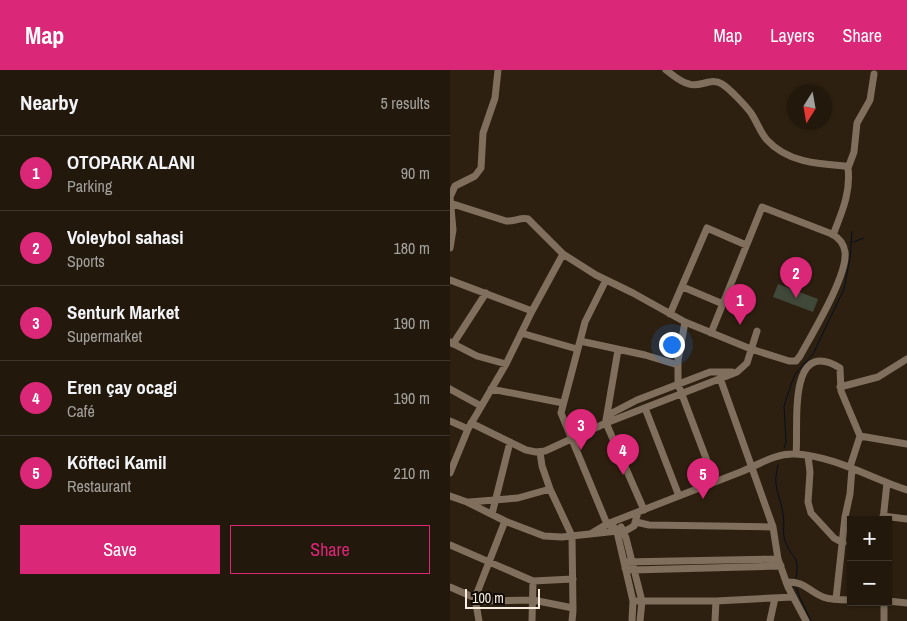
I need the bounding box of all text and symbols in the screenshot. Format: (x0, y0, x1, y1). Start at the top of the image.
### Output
text: Map (25, 19, 64, 51)
text: Map (714, 23, 742, 48)
text: Layers (770, 23, 815, 48)
text: Share (843, 23, 882, 48)
north arrow (787, 85, 832, 130)
text: Nearby (20, 88, 78, 117)
text: 5 results (380, 92, 430, 114)
text: OTOPARK ALANI (67, 149, 195, 175)
text: 1 (32, 162, 40, 184)
text: 90 m (401, 162, 430, 184)
text: Parking (67, 175, 112, 197)
text: Voleybol sahasi (67, 224, 184, 250)
text: 2 (32, 237, 40, 259)
text: 180 m (394, 237, 430, 259)
text: Sports (67, 250, 105, 272)
pin: 2 (780, 257, 812, 298)
pin: 1 (724, 284, 756, 325)
text: Senturk Market (67, 299, 180, 325)
text: 3 (32, 312, 40, 334)
text: 190 m (394, 312, 430, 334)
text: Supermarket (67, 325, 142, 347)
your location (659, 332, 685, 358)
text: Eren çay ocagi (67, 374, 177, 400)
text: 4 (32, 387, 40, 409)
text: 190 m (394, 387, 430, 409)
text: Café (67, 400, 95, 422)
pin: 3 (565, 409, 597, 450)
pin: 4 (607, 434, 639, 475)
text: Köfteci Kamil (67, 449, 167, 475)
pin: 5 (687, 458, 719, 499)
text: 5 (32, 462, 40, 484)
text: 210 m (394, 462, 430, 484)
text: Restaurant (67, 475, 131, 497)
map controls (847, 516, 892, 606)
button: + (847, 516, 892, 561)
button: Save (20, 525, 220, 574)
button: Share (230, 525, 430, 574)
button: − (847, 561, 892, 606)
scale bar (465, 586, 540, 609)
text: 100 m (472, 589, 504, 607)

